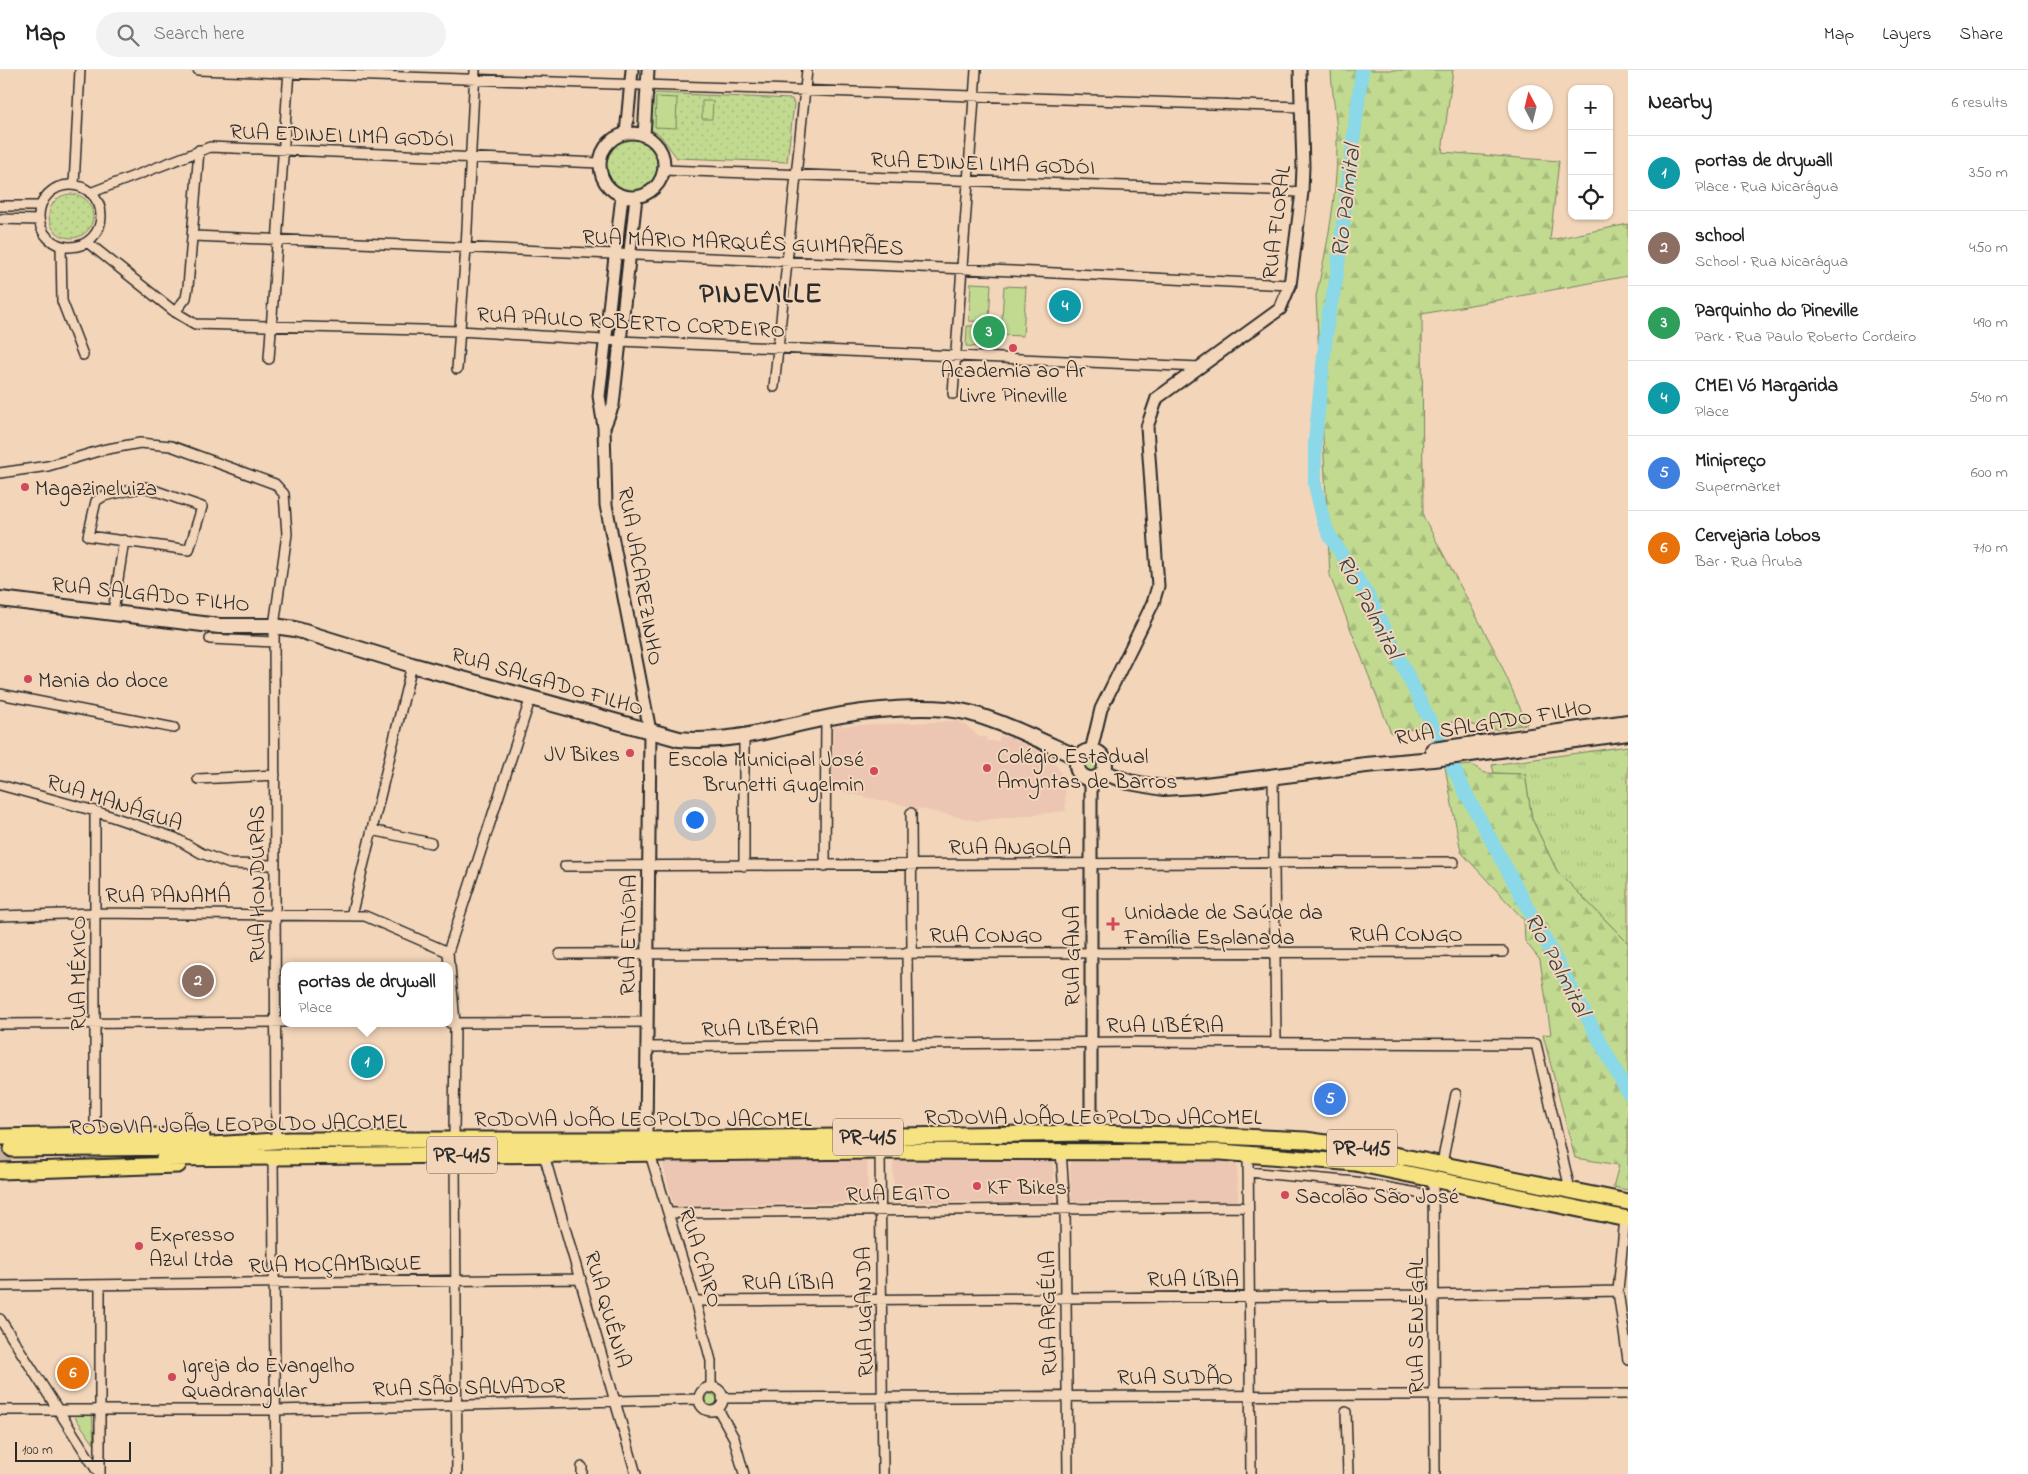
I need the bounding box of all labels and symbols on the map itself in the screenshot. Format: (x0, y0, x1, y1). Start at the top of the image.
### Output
north arrow (1508, 85, 1553, 130)
street label: RUA EDINEI LIMA GODÓI (229, 117, 455, 157)
water label: Rio Palmital (1323, 140, 1372, 260)
street label: RUA EDINEI LIMA GODÓI (870, 145, 1096, 185)
street label: RUA FLORAL (1255, 163, 1301, 281)
street label: RUA MÁRIO MARQUÊS GUIMARÃES (582, 222, 904, 266)
district label: PINEVILLE (699, 275, 823, 316)
pin: 4 (1049, 287, 1081, 325)
street label: RUA PAULO ROBERTO CORDEIRO (476, 300, 786, 348)
pin: 3 (973, 313, 1005, 351)
marker: Academia ao Ar Livre Pineville (1007, 342, 1019, 354)
place label: Academia ao Ar Livre Pineville (940, 356, 1086, 413)
place label: Magazineluiza (35, 474, 157, 507)
marker: Magazineluiza (19, 481, 31, 493)
street label: RUA JACAREZINHO (608, 485, 670, 668)
water label: Rio Palmital (1326, 549, 1411, 668)
street label: RUA SALGADO FILHO (50, 570, 251, 622)
street label: RUA SALGADO FILHO (447, 640, 647, 726)
place label: Mania do doce (38, 666, 168, 698)
marker: Mania do doce (22, 673, 34, 685)
street label: RUA SALGADO FILHO (1393, 693, 1594, 755)
place label: JV Bikes (544, 740, 620, 772)
place label: Colégio Estadual Amyntas de Barros (997, 742, 1177, 800)
place label: Escola Municipal José Brunetti Gugelmin (667, 745, 864, 803)
marker: JV Bikes (624, 747, 636, 759)
marker: Colégio Estadual Amyntas de Barros (981, 762, 993, 774)
marker: Escola Municipal José Brunetti Gugelmin (868, 765, 880, 777)
street label: RUA MANÁGUA (42, 767, 186, 841)
street label: RUA HONDURAS (243, 805, 275, 963)
your location (682, 807, 708, 833)
street label: RUA ANGOLA (949, 833, 1071, 865)
street label: RUA ETIÓPIA (613, 874, 647, 996)
street label: RUA PANAMÁ (105, 881, 231, 913)
place label: Unidade de Saúde da Família Esplanada (1123, 898, 1323, 955)
street label: RUA GANA (1058, 906, 1090, 1006)
water label: Rio Palmital (1514, 907, 1599, 1026)
street label: RUA MÉXICO (64, 915, 96, 1031)
marker: Unidade de Saúde da Família Esplanada (1106, 917, 1120, 931)
street label: RUA CONGO (1349, 920, 1463, 952)
street label: RUA CONGO (929, 921, 1043, 953)
pin: 2 (182, 962, 214, 1000)
street label: RUA LIBÉRIA (1106, 1011, 1224, 1043)
street label: RUA LIBÉRIA (701, 1013, 819, 1047)
pin: 1 (351, 1043, 383, 1081)
pin: 5 (1314, 1080, 1346, 1118)
street label: RODOVIA JOÃO LEOPOLDO JACOMEL (924, 1103, 1263, 1135)
street label: RODOVIA JOÃO LEOPOLDO JACOMEL (474, 1105, 813, 1137)
street label: RODOVIA JOÃO LEOPOLDO JACOMEL (69, 1107, 408, 1145)
road number: PR-415 (833, 1118, 903, 1156)
road number: PR-415 (1327, 1130, 1397, 1166)
road number: PR-415 (427, 1136, 497, 1174)
place label: KF Bikes (987, 1173, 1067, 1205)
street label: RUA EGITO (846, 1178, 951, 1212)
marker: KF Bikes (971, 1180, 983, 1192)
place label: Sacolão São José (1295, 1182, 1459, 1214)
marker: Sacolão São José (1279, 1189, 1291, 1201)
street label: RUA CAIRO (669, 1204, 729, 1312)
place label: Expresso Azul Ltda (149, 1220, 235, 1277)
marker: Expresso Azul Ltda (133, 1240, 145, 1252)
street label: RUA UGANDA (849, 1246, 883, 1378)
street label: RUA MOÇAMBIQUE (248, 1248, 422, 1284)
street label: RUA QUÊNIA (574, 1248, 638, 1372)
street label: RUA ARGÉLIA (1033, 1250, 1067, 1376)
street label: RUA SENEGAL (1402, 1257, 1434, 1394)
street label: RUA LÍBIA (1147, 1265, 1239, 1297)
street label: RUA LÍBIA (742, 1268, 834, 1300)
place label: Igreja do Evangelho Quadrangular (182, 1351, 355, 1409)
pin: 6 (57, 1354, 89, 1392)
street label: RUA SUDÃO (1117, 1363, 1233, 1395)
marker: Igreja do Evangelho Quadrangular (166, 1371, 178, 1383)
street label: RUA SÃO SALVADOR (372, 1371, 567, 1407)
scale bar (15, 1439, 131, 1462)

